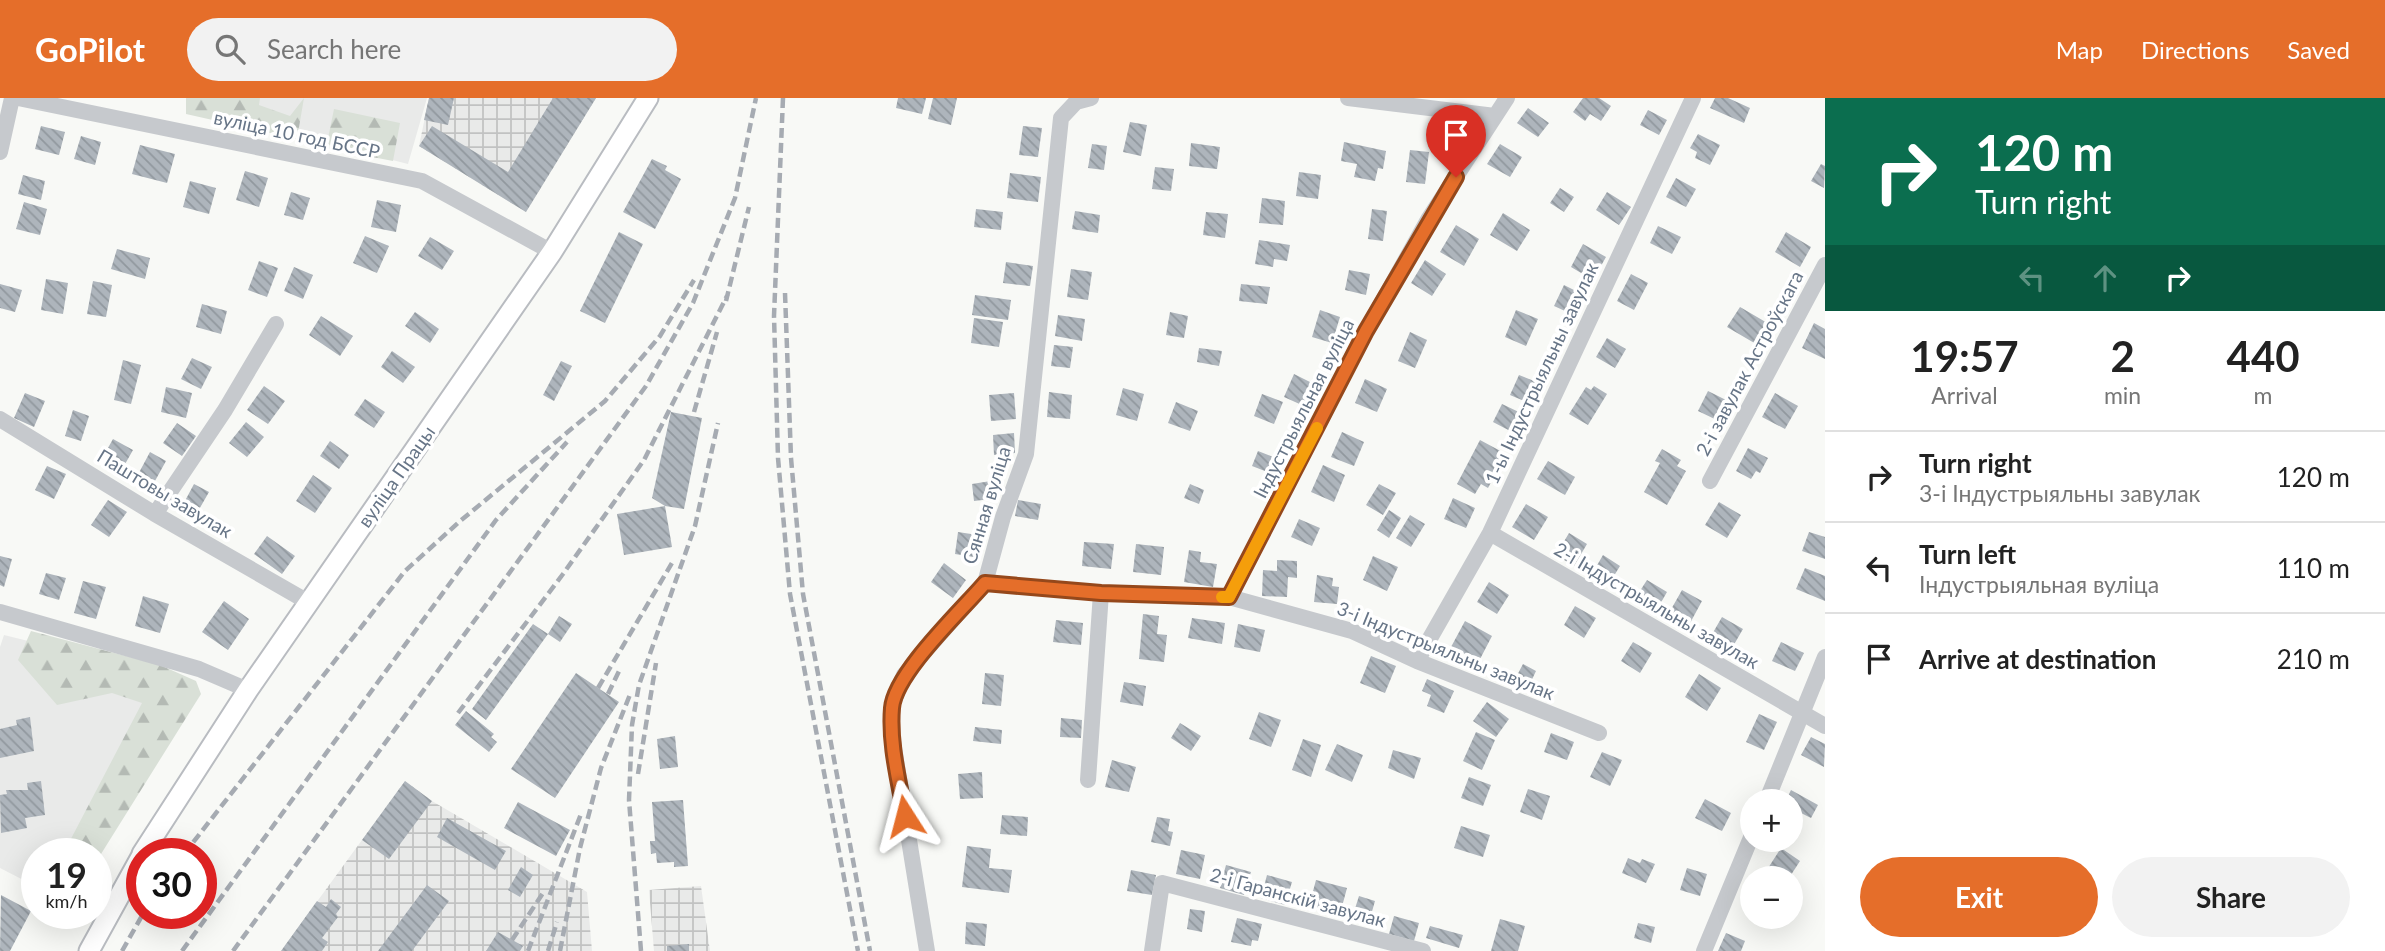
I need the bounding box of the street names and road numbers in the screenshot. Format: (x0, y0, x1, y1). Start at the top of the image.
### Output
street label: вуліца 10 год БССР (212, 105, 382, 163)
street label: 1-ы Індустрыяльны завулак (1480, 258, 1603, 487)
street label: 2-і завулак Астроўскага (1690, 267, 1808, 459)
street label: Індустрыяльная вуліца (1248, 314, 1358, 502)
street label: вуліца Працы (353, 421, 439, 531)
street label: Сянная вуліца (957, 443, 1015, 567)
street label: Паштовы завулак (93, 444, 237, 542)
street label: 2-і Індустрыяльны завулак (1551, 537, 1764, 673)
street label: 3-і Індустрыяльны завулак (1334, 596, 1558, 704)
street label: 2-і Гаранскій завулак (1208, 862, 1388, 932)

